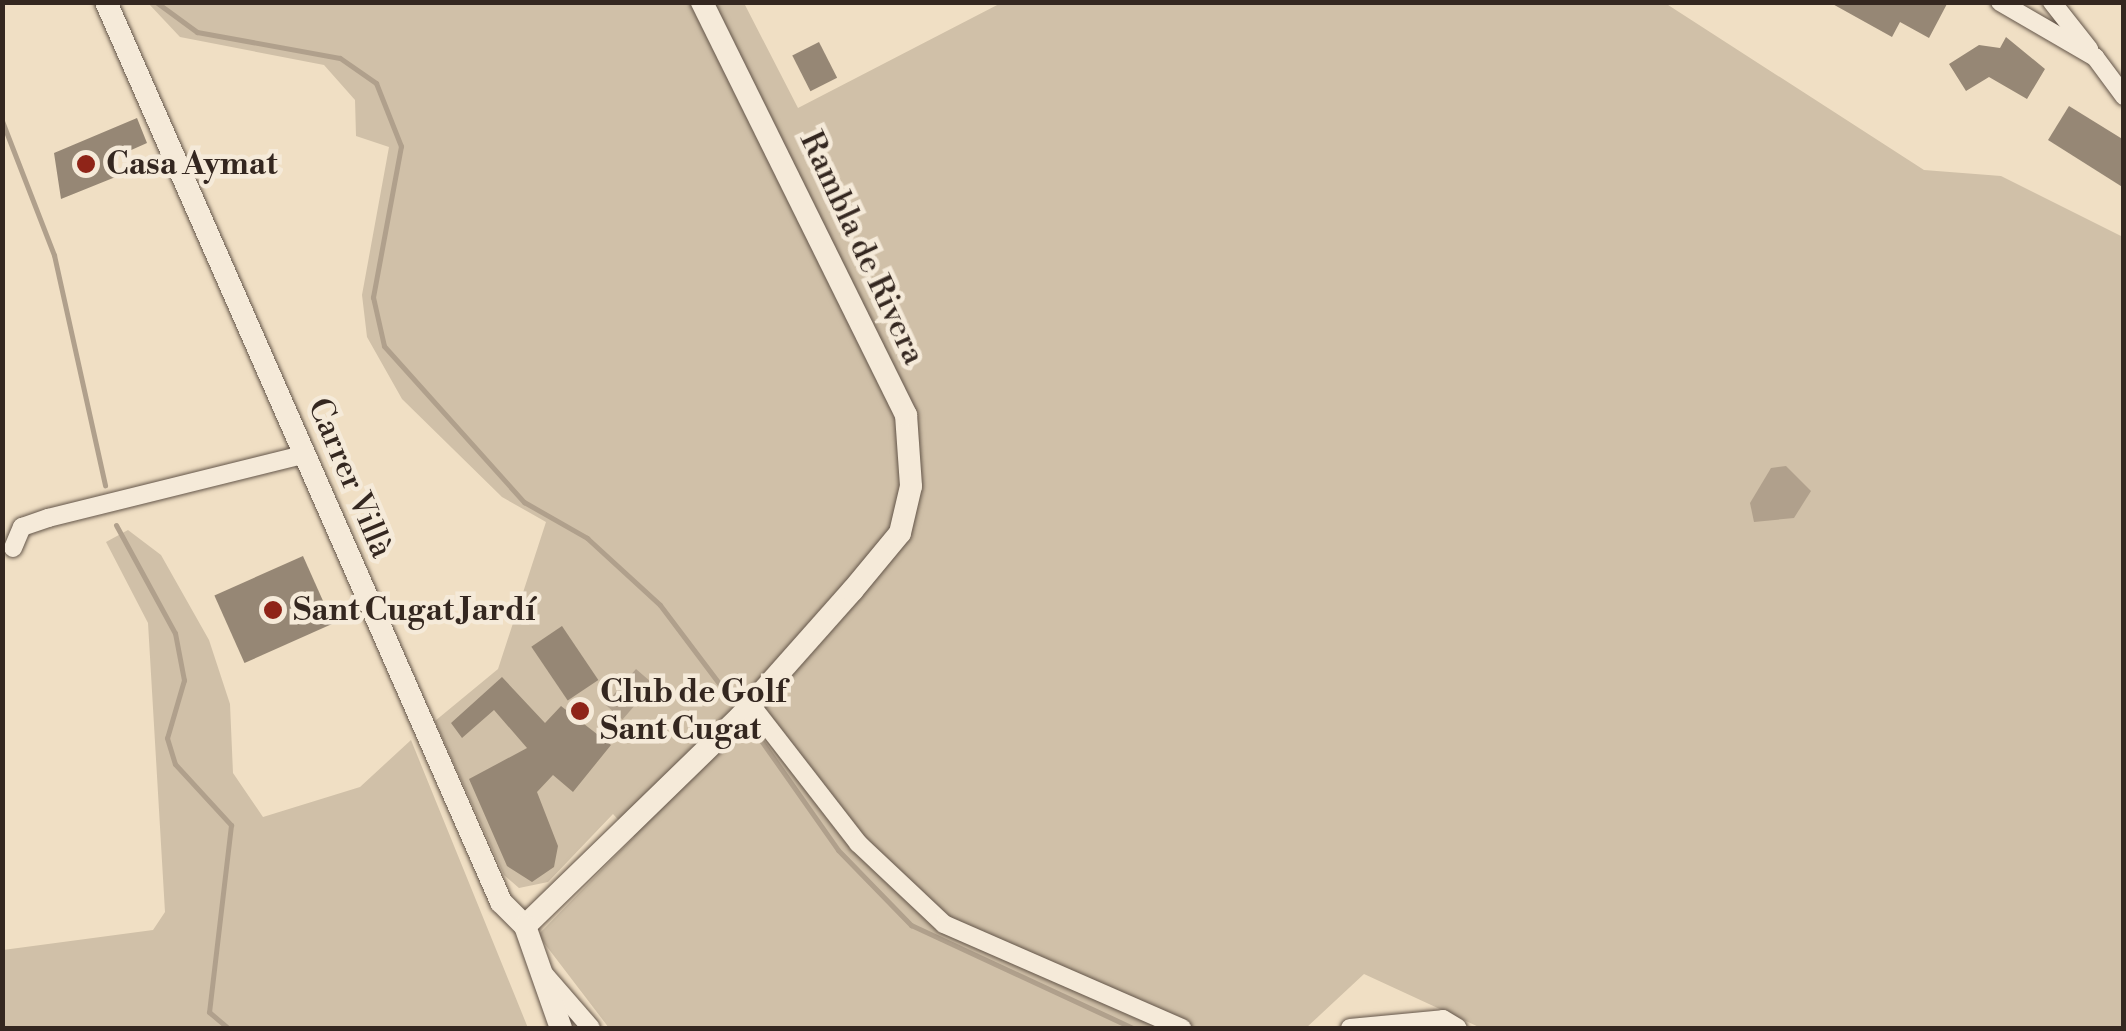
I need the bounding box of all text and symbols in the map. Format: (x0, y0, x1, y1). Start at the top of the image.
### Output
street label: Rambla de Rivera (791, 125, 933, 371)
place label: Casa Aymat (106, 145, 277, 183)
marker: Casa Aymat (75, 153, 97, 175)
street label: Carrer Villà (299, 392, 401, 564)
place label: Sant Cugat Jardí (293, 591, 535, 629)
marker: Sant Cugat Jardí (262, 599, 284, 621)
place label: Club de Golf Sant Cugat (600, 674, 786, 749)
marker: Club de Golf Sant Cugat (569, 700, 591, 722)

